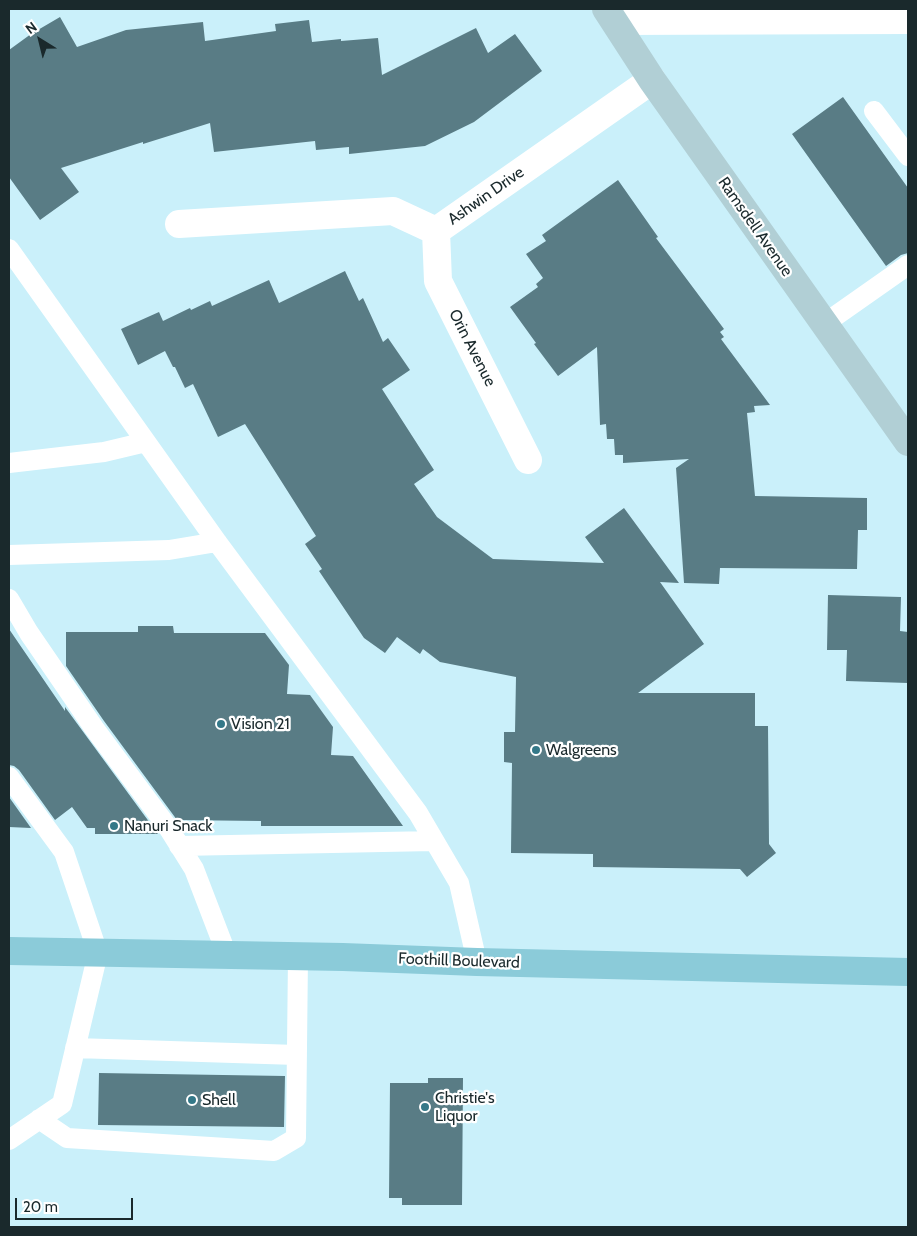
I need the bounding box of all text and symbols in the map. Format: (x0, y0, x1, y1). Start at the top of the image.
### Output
north arrow (15, 15, 65, 65)
text: N (22, 18, 40, 38)
street label: Ashwin Drive (444, 163, 528, 229)
street label: Ramsdell Avenue (714, 174, 796, 280)
street label: Orin Avenue (444, 306, 500, 390)
place label: Vision 21 (231, 714, 290, 734)
marker: Vision 21 (215, 718, 227, 730)
place label: Walgreens (546, 740, 617, 760)
marker: Walgreens (530, 744, 542, 756)
place label: Nanuri Snack (124, 816, 212, 836)
marker: Nanuri Snack (108, 820, 120, 832)
street label: Foothill Boulevard (398, 949, 520, 973)
place label: Christie's Liquor (435, 1088, 495, 1126)
place label: Shell (202, 1090, 236, 1110)
marker: Shell (186, 1094, 198, 1106)
marker: Christie's Liquor (419, 1101, 431, 1113)
scale bar (18, 1188, 135, 1220)
text: 20 m (23, 1198, 58, 1216)

